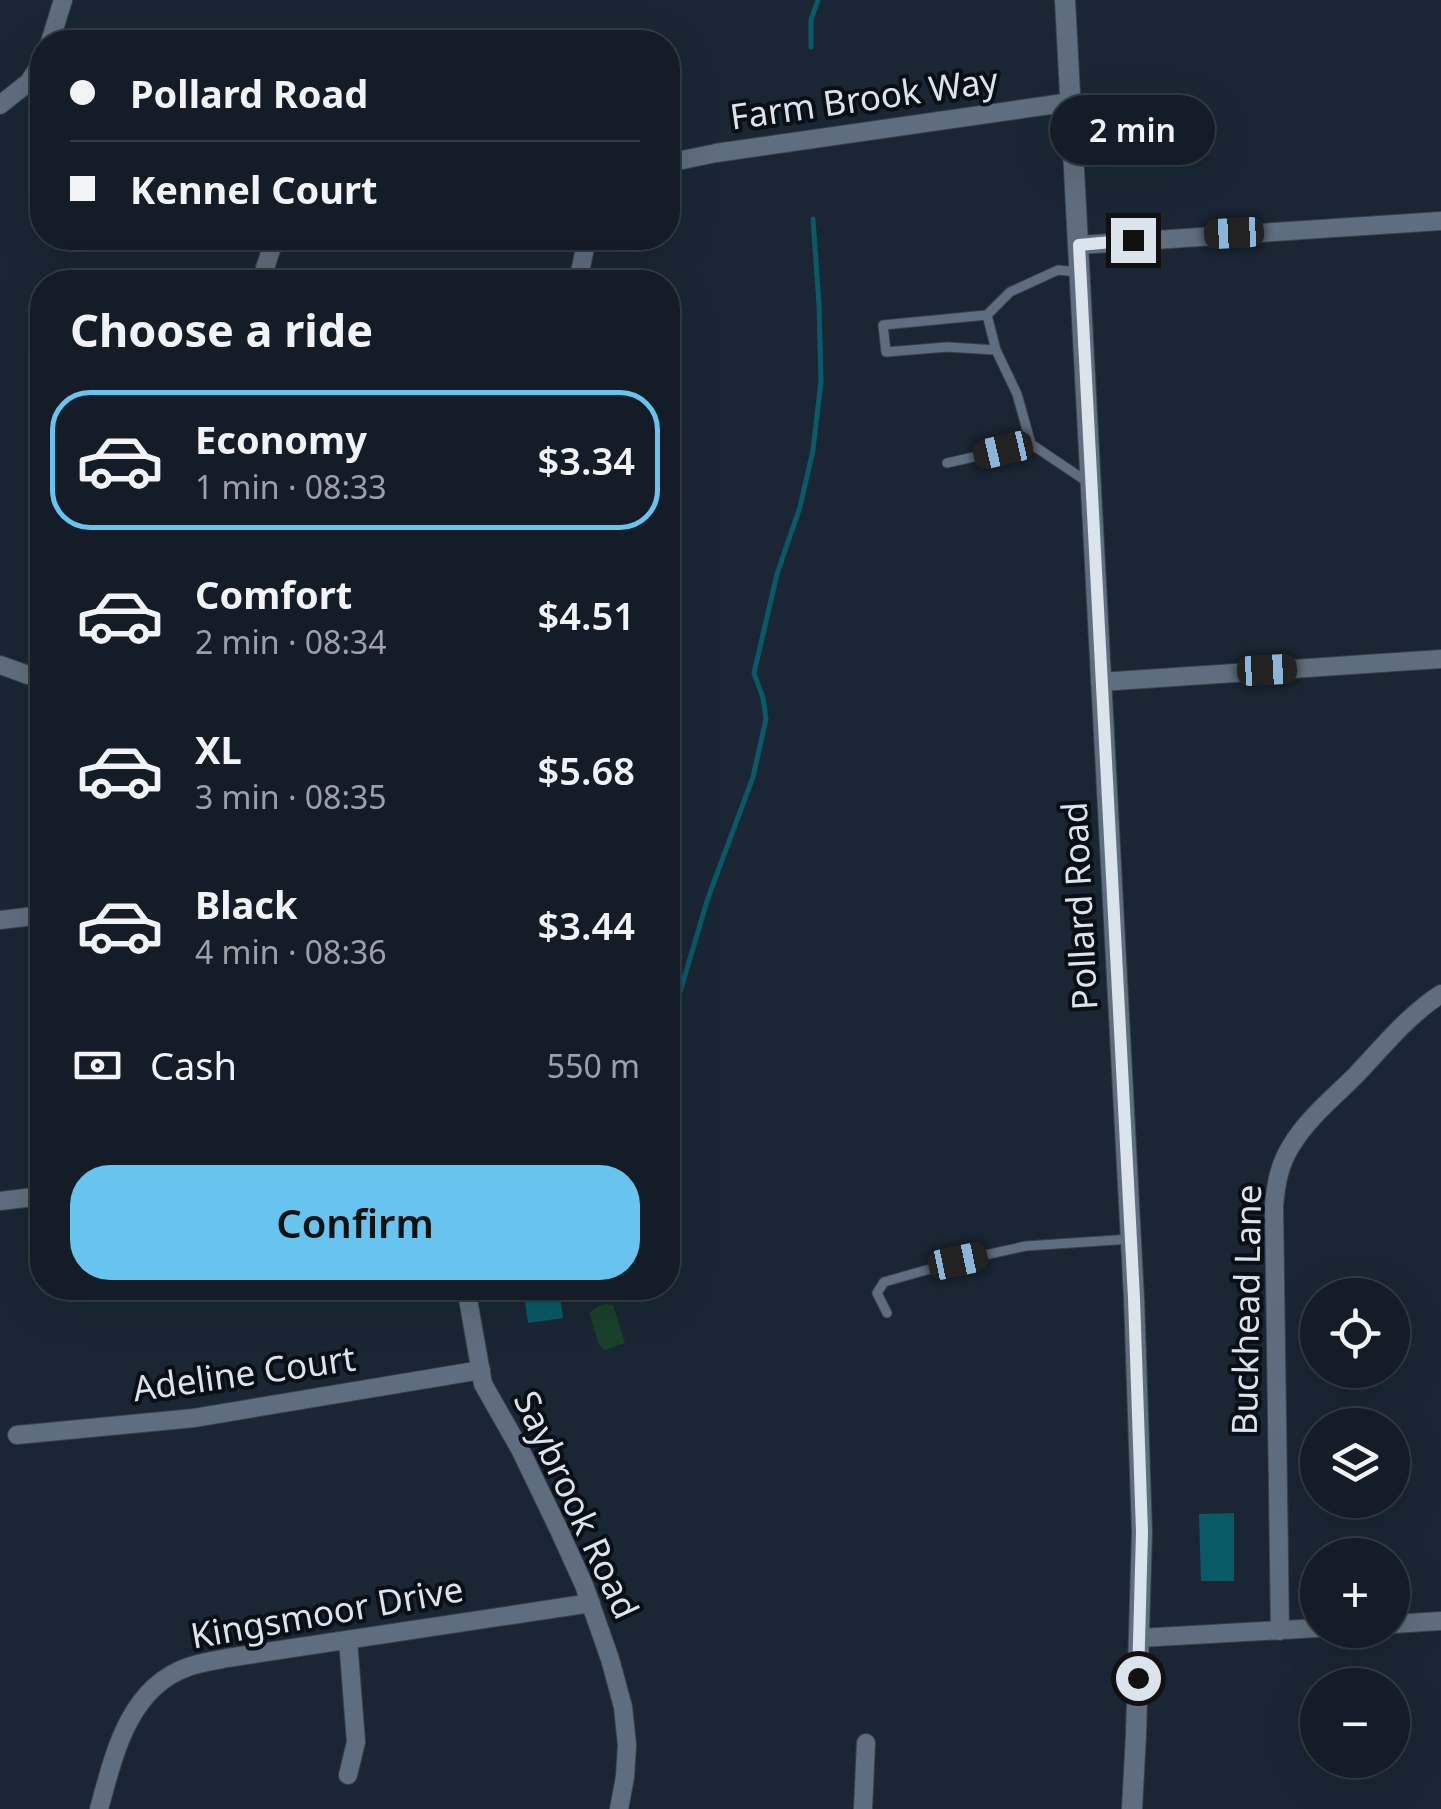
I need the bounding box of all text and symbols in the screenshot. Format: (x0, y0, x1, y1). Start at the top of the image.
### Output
street label: Farm Brook Way (727, 55, 1001, 140)
text: Pollard Road (130, 67, 368, 119)
callout: 2 min (1050, 95, 1216, 165)
text: 2 min (1089, 108, 1176, 151)
text: Kennel Court (130, 163, 378, 215)
car (1203, 216, 1265, 250)
route end (1111, 218, 1156, 263)
text: Choose a ride (70, 299, 373, 360)
text: Economy (195, 413, 367, 465)
icon: car (75, 415, 165, 505)
car (970, 429, 1036, 471)
text: $3.34 (538, 434, 635, 486)
text: 1 min · 08:33 (195, 465, 387, 508)
text: Comfort (195, 568, 352, 620)
icon: car (75, 570, 165, 660)
text: $4.51 (538, 589, 635, 641)
text: 2 min · 08:34 (195, 620, 387, 663)
car (1236, 653, 1298, 687)
text: XL (195, 723, 242, 775)
icon: car (75, 725, 165, 815)
text: $5.68 (538, 744, 635, 796)
text: 3 min · 08:35 (195, 775, 387, 818)
street label: Pollard Road (1050, 801, 1107, 1011)
text: Black (195, 878, 298, 930)
icon: car (75, 880, 165, 970)
text: $3.44 (538, 899, 635, 951)
text: 4 min · 08:36 (195, 930, 387, 973)
icon: cash (70, 1038, 125, 1093)
text: Cash (150, 1039, 237, 1091)
text: 550 m (547, 1044, 640, 1087)
button: Confirm (70, 1165, 640, 1280)
street label: Buckhead Lane (1220, 1184, 1271, 1436)
car (926, 1240, 990, 1282)
map controls (1300, 1278, 1410, 1778)
button: locate (1300, 1278, 1410, 1388)
street label: Adeline Court (130, 1334, 358, 1411)
street label: Saybrook Road (504, 1383, 651, 1626)
button: layers (1300, 1408, 1410, 1518)
button: + (1300, 1538, 1410, 1648)
street label: Kingsmoor Drive (187, 1564, 467, 1659)
route start (1116, 1656, 1161, 1701)
button: − (1300, 1668, 1410, 1778)

